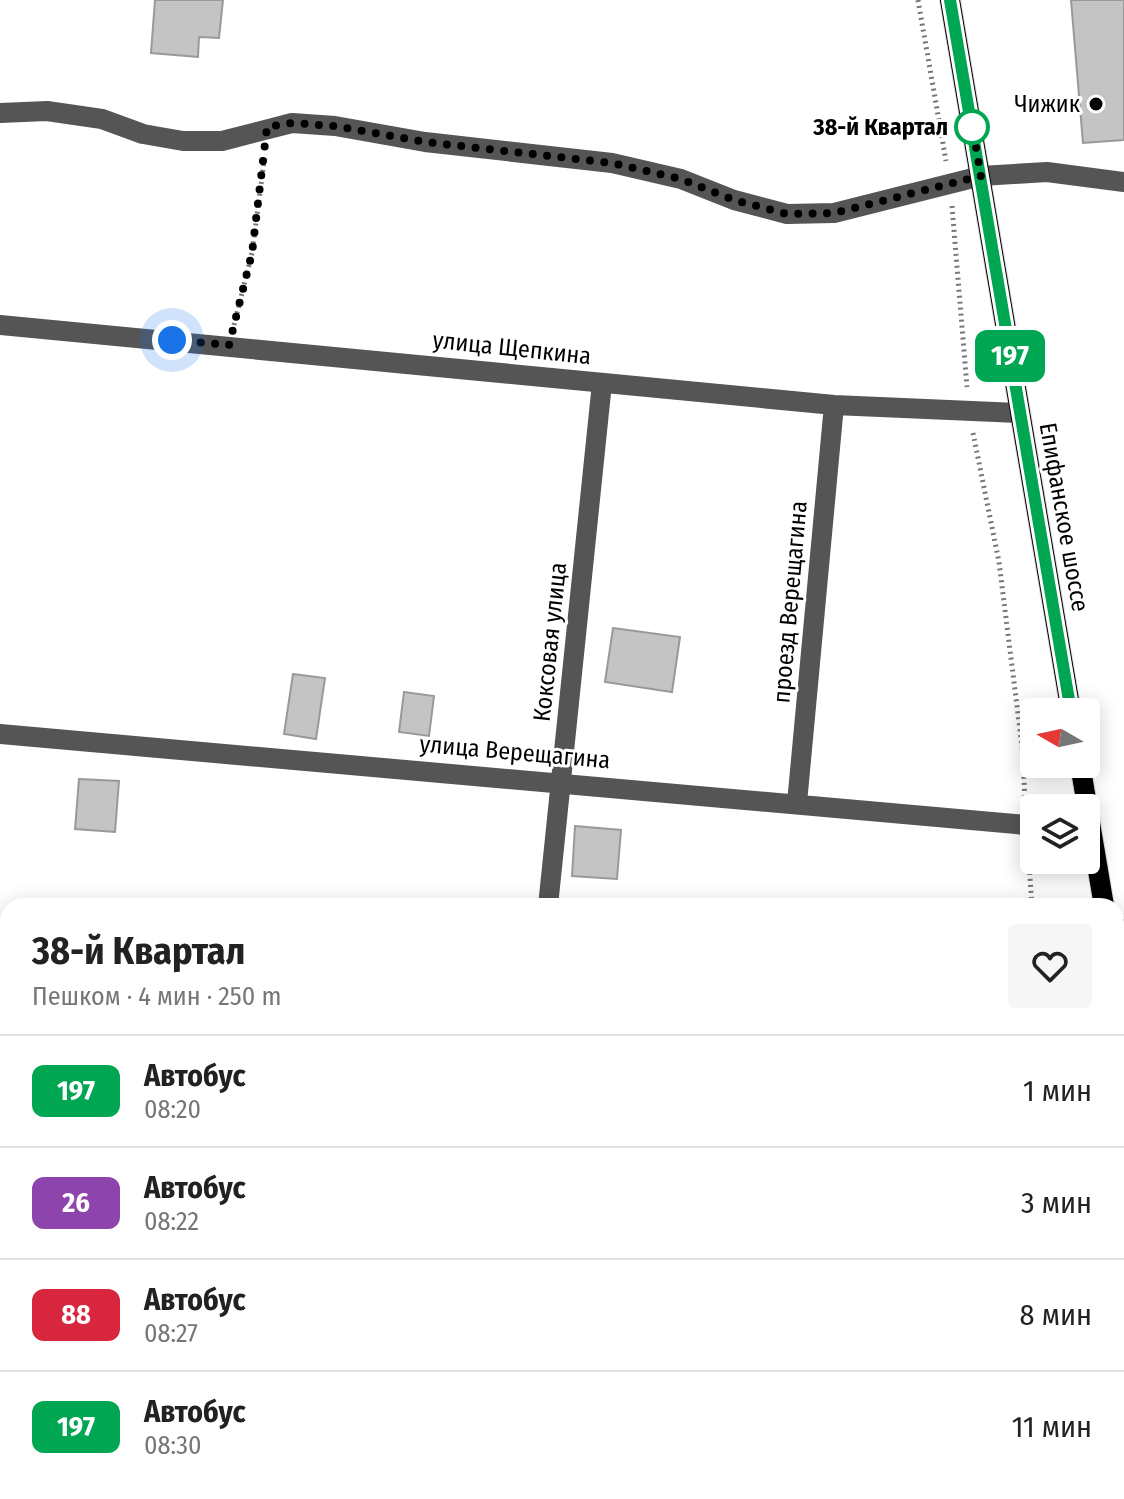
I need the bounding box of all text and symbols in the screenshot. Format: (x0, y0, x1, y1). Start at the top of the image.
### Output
place label: Чижик (1014, 90, 1081, 118)
marker: Чижик (1087, 95, 1105, 113)
marker: 38-й Квартал (955, 110, 989, 144)
place label: 38-й Квартал (812, 113, 948, 141)
your location (152, 320, 192, 360)
street label: улица Щепкина (431, 326, 593, 370)
line badge: 197 (964, 330, 1056, 382)
text: 197 (991, 339, 1029, 372)
street label: Епифанское шоссе (1034, 420, 1094, 614)
street label: проезд Верещагина (767, 500, 813, 704)
street label: Коксовая улица (528, 561, 572, 723)
north arrow (1020, 698, 1100, 778)
map controls (1020, 698, 1100, 874)
street label: улица Верещагина (419, 730, 611, 774)
button: layers (1020, 794, 1100, 874)
button: heart (1008, 924, 1092, 1008)
text: 38-й Квартал (32, 928, 245, 974)
text: Пешком · 4 мин · 250 m (32, 981, 281, 1012)
text: Автобус (144, 1058, 246, 1094)
text: 1 мин (1023, 1073, 1092, 1109)
text: 197 (57, 1074, 95, 1107)
text: 08:20 (144, 1094, 201, 1125)
text: Автобус (144, 1170, 246, 1206)
text: 3 мин (1021, 1185, 1092, 1221)
text: 26 (62, 1186, 90, 1219)
text: 08:22 (144, 1206, 199, 1237)
text: Автобус (144, 1282, 246, 1318)
text: 8 мин (1020, 1297, 1092, 1333)
text: 88 (61, 1298, 91, 1331)
text: 08:27 (144, 1318, 198, 1349)
text: Автобус (144, 1394, 246, 1430)
text: 11 мин (1012, 1409, 1092, 1445)
text: 197 (57, 1410, 95, 1443)
text: 08:30 (144, 1430, 202, 1461)

